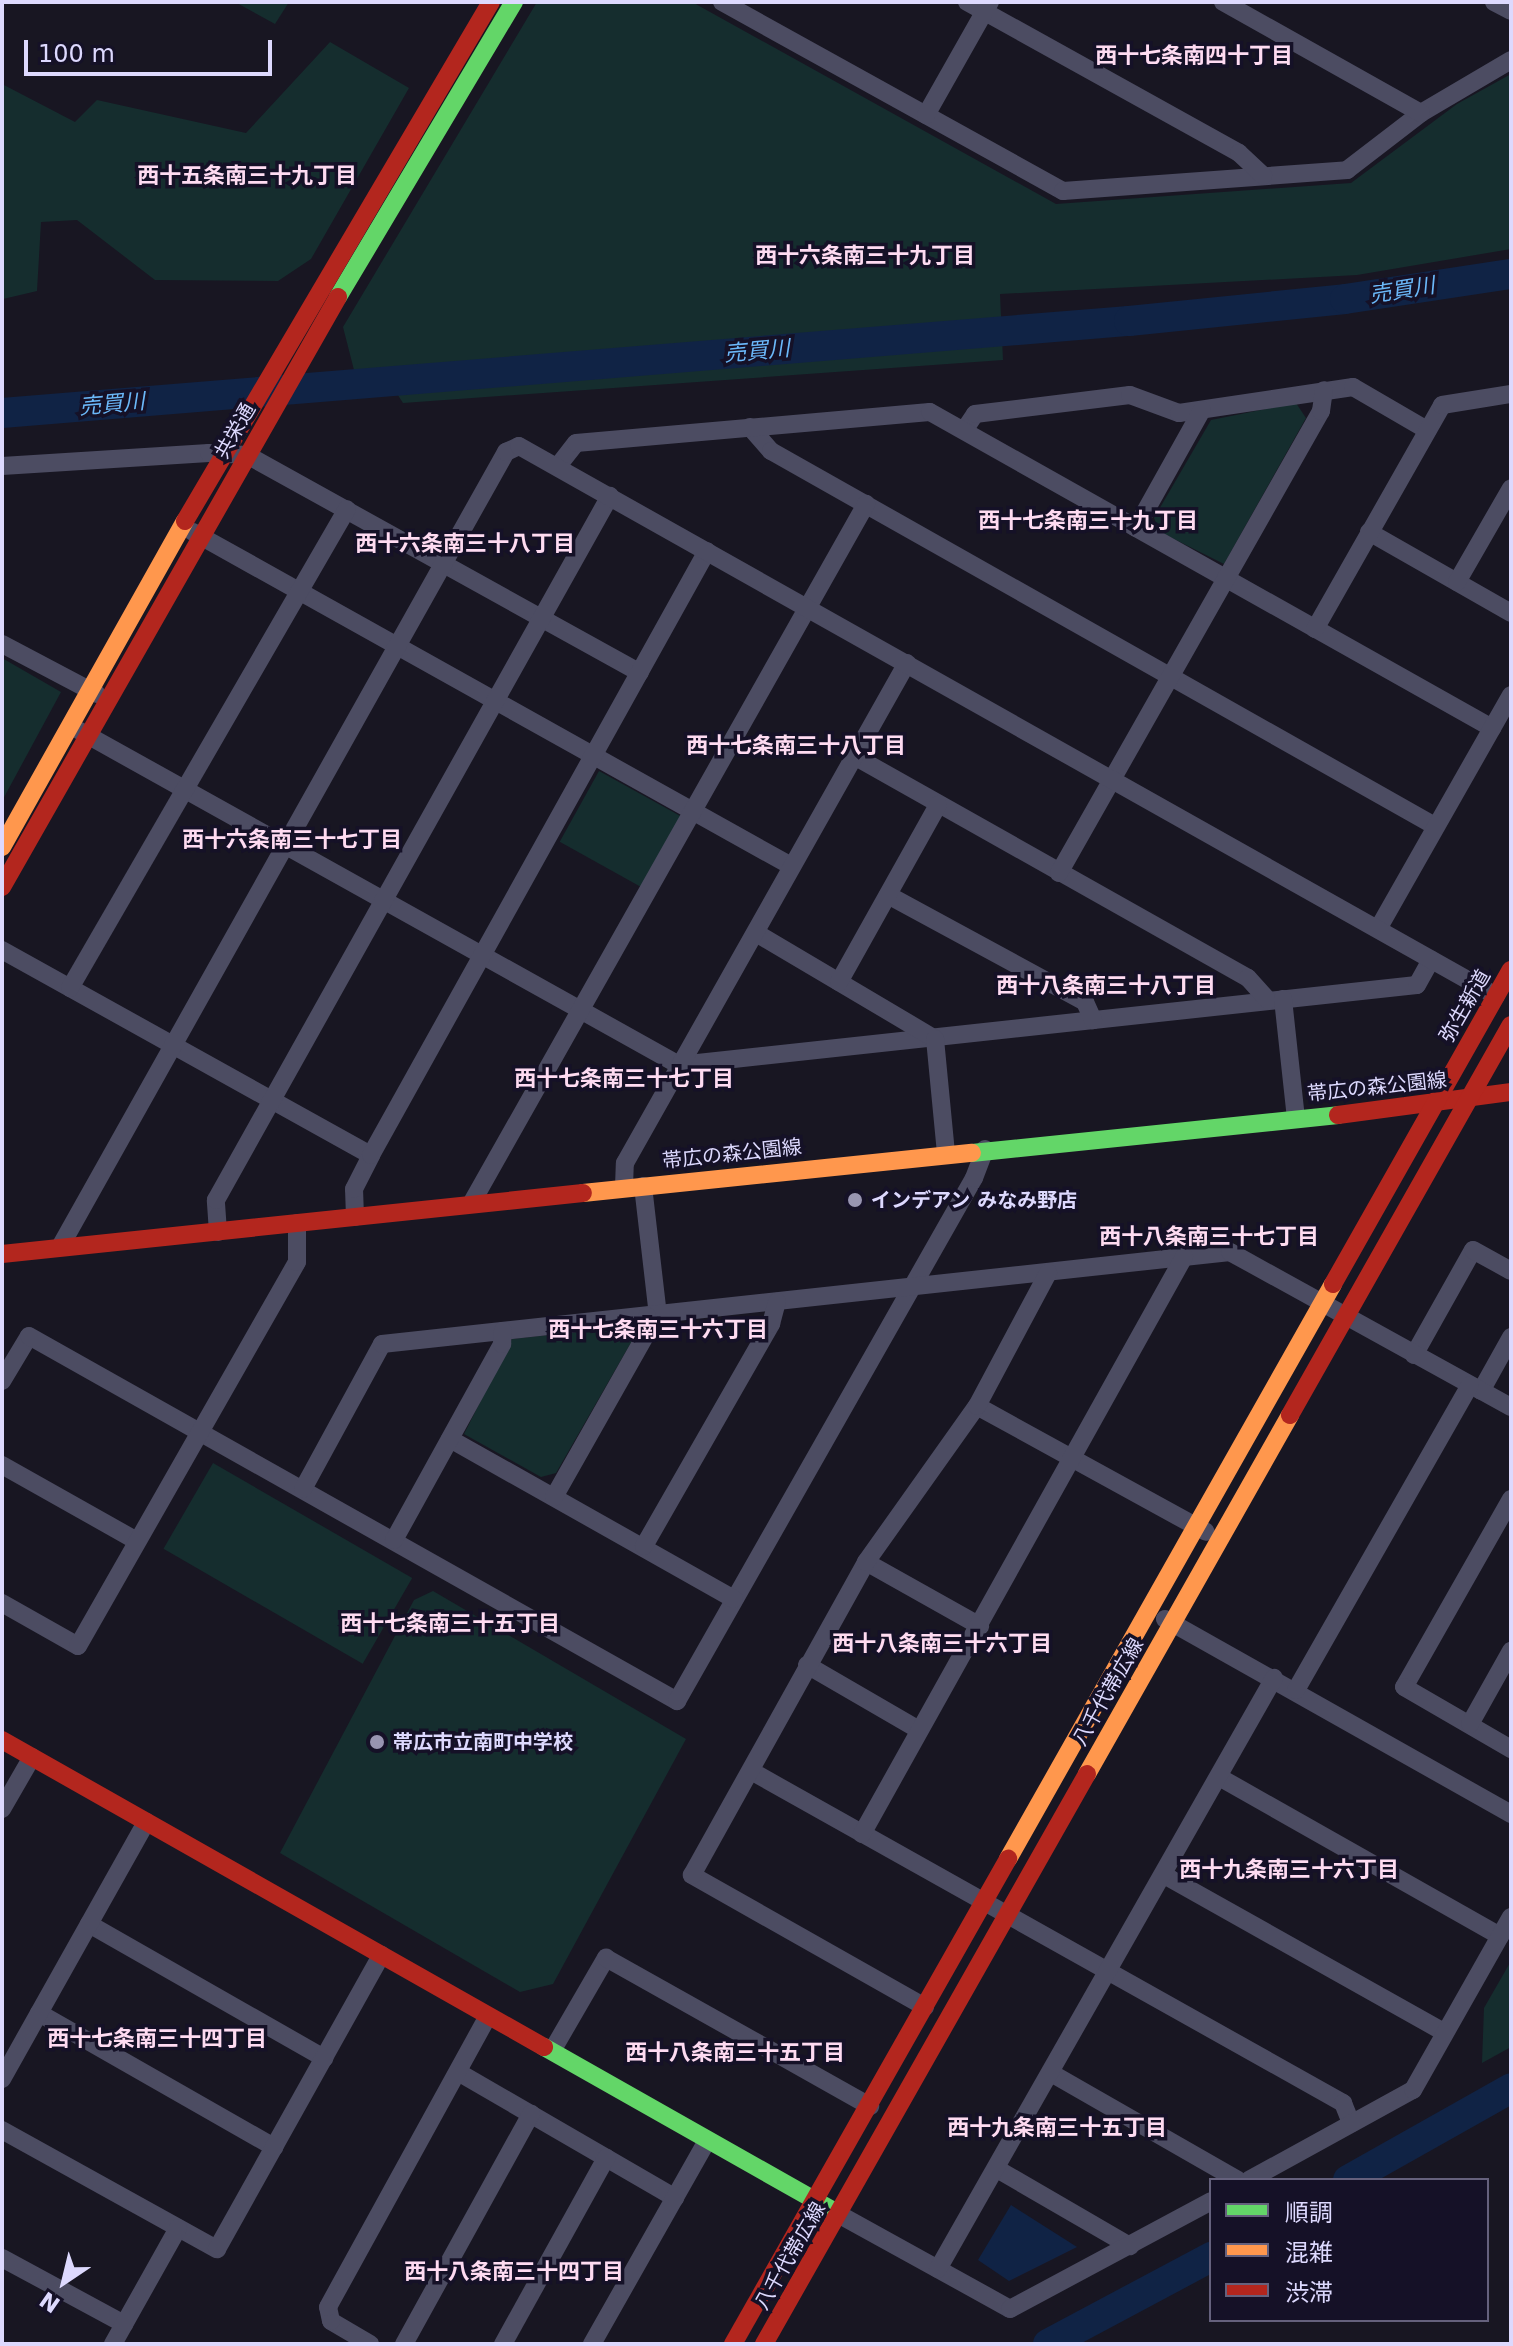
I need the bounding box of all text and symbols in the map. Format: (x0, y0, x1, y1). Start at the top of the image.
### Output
scale bar (28, 24, 276, 74)
text: 100 m (38, 40, 115, 68)
district label: 西十七条南四十丁目 (1095, 43, 1293, 69)
district label: 西十五条南三十九丁目 (137, 163, 357, 189)
district label: 西十六条南三十九丁目 (755, 243, 975, 269)
water label: 売買川 (1367, 272, 1437, 308)
water label: 売買川 (723, 335, 791, 367)
water label: 売買川 (78, 388, 146, 420)
street label: 共栄通 (210, 399, 260, 463)
district label: 西十七条南三十九丁目 (978, 508, 1198, 534)
district label: 西十六条南三十八丁目 (355, 531, 575, 557)
district label: 西十七条南三十八丁目 (686, 733, 906, 759)
district label: 西十六条南三十七丁目 (182, 827, 402, 853)
street label: 弥生新道 (1435, 965, 1495, 1047)
district label: 西十八条南三十八丁目 (996, 973, 1216, 999)
district label: 西十七条南三十七丁目 (514, 1066, 734, 1092)
street label: 帯広の森公園線 (1306, 1068, 1448, 1106)
street label: 帯広の森公園線 (661, 1135, 803, 1173)
place label: インデアン みなみ野店 (871, 1188, 1078, 1212)
marker: インデアン みなみ野店 (846, 1191, 864, 1209)
district label: 西十八条南三十七丁目 (1099, 1224, 1319, 1250)
district label: 西十七条南三十六丁目 (548, 1317, 768, 1343)
district label: 西十七条南三十五丁目 (340, 1611, 560, 1637)
district label: 西十八条南三十六丁目 (832, 1631, 1052, 1657)
street label: 八千代帯広線 (1068, 1634, 1148, 1750)
place label: 帯広市立南町中学校 (393, 1730, 573, 1754)
marker: 帯広市立南町中学校 (368, 1733, 386, 1751)
district label: 西十九条南三十六丁目 (1179, 1857, 1399, 1883)
district label: 西十七条南三十四丁目 (47, 2026, 267, 2052)
district label: 西十八条南三十五丁目 (625, 2040, 845, 2066)
district label: 西十九条南三十五丁目 (947, 2115, 1167, 2141)
legend (1209, 2178, 1489, 2322)
street label: 八千代帯広線 (750, 2198, 830, 2314)
text: 順調 (1285, 2199, 1333, 2227)
text: 混雑 (1285, 2239, 1333, 2267)
north arrow (24, 2242, 104, 2322)
district label: 西十八条南三十四丁目 (404, 2259, 624, 2285)
text: 渋滞 (1285, 2279, 1333, 2307)
text: N (35, 2287, 65, 2318)

